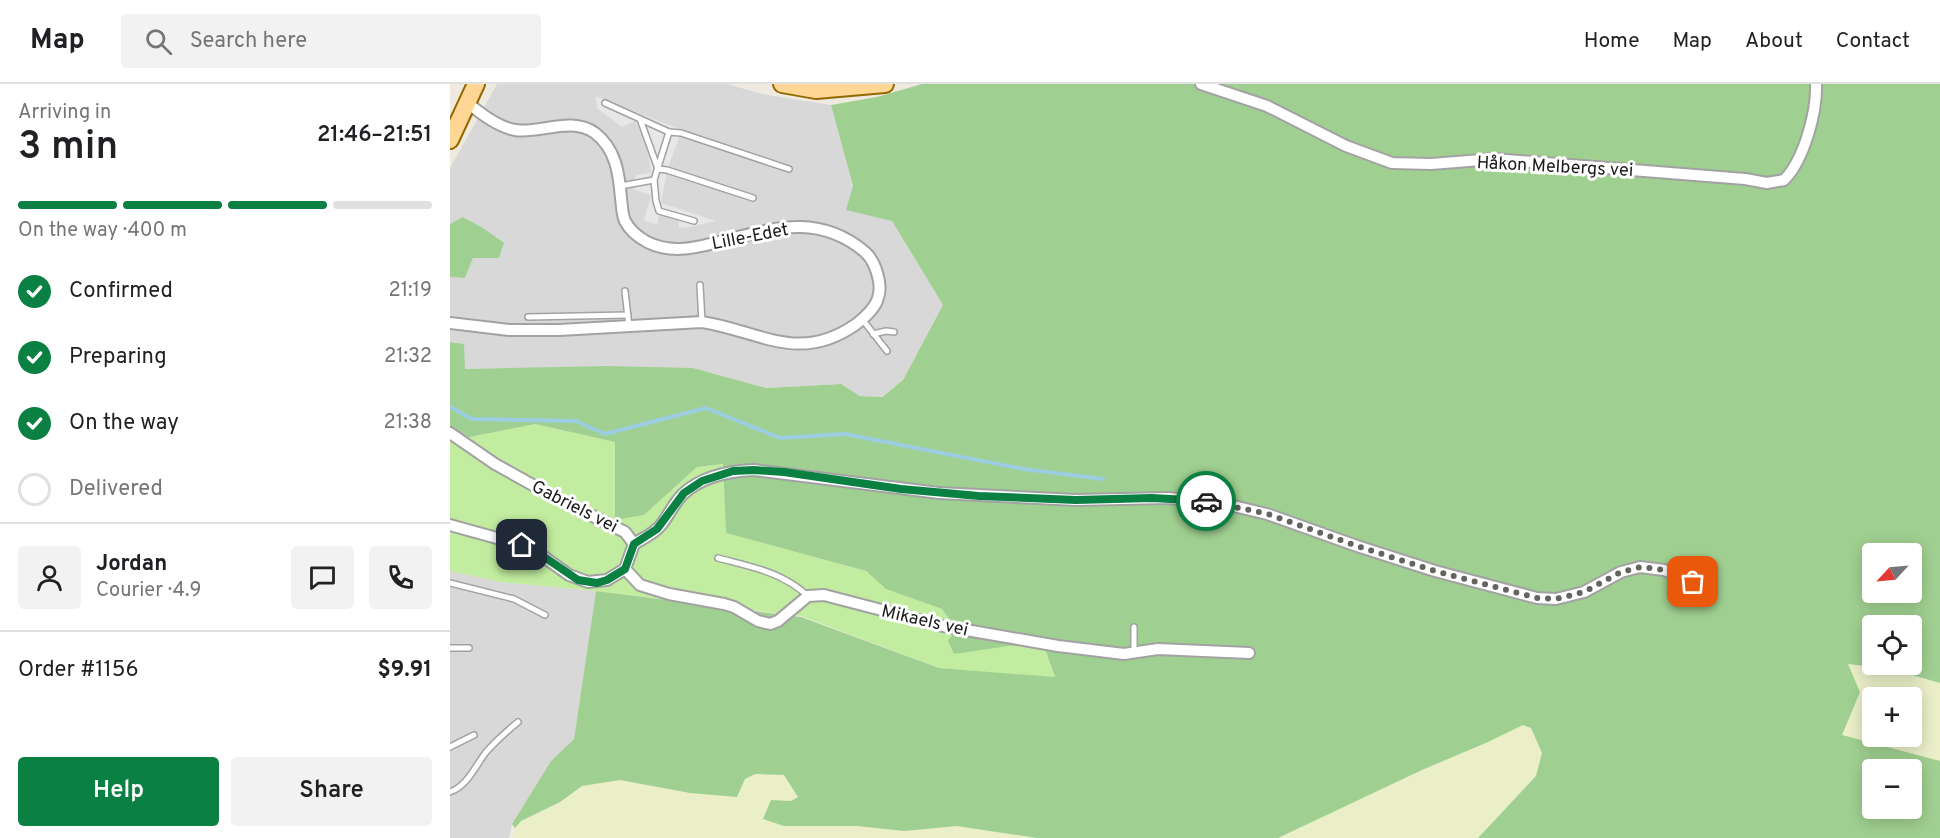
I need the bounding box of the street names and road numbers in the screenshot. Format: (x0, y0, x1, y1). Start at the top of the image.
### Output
street label: Håkon Melbergs vei (1476, 152, 1634, 183)
street label: Lille-Edet (710, 219, 791, 256)
street label: Gabriels vei (527, 476, 621, 539)
street label: Mikaels vei (879, 600, 970, 643)

